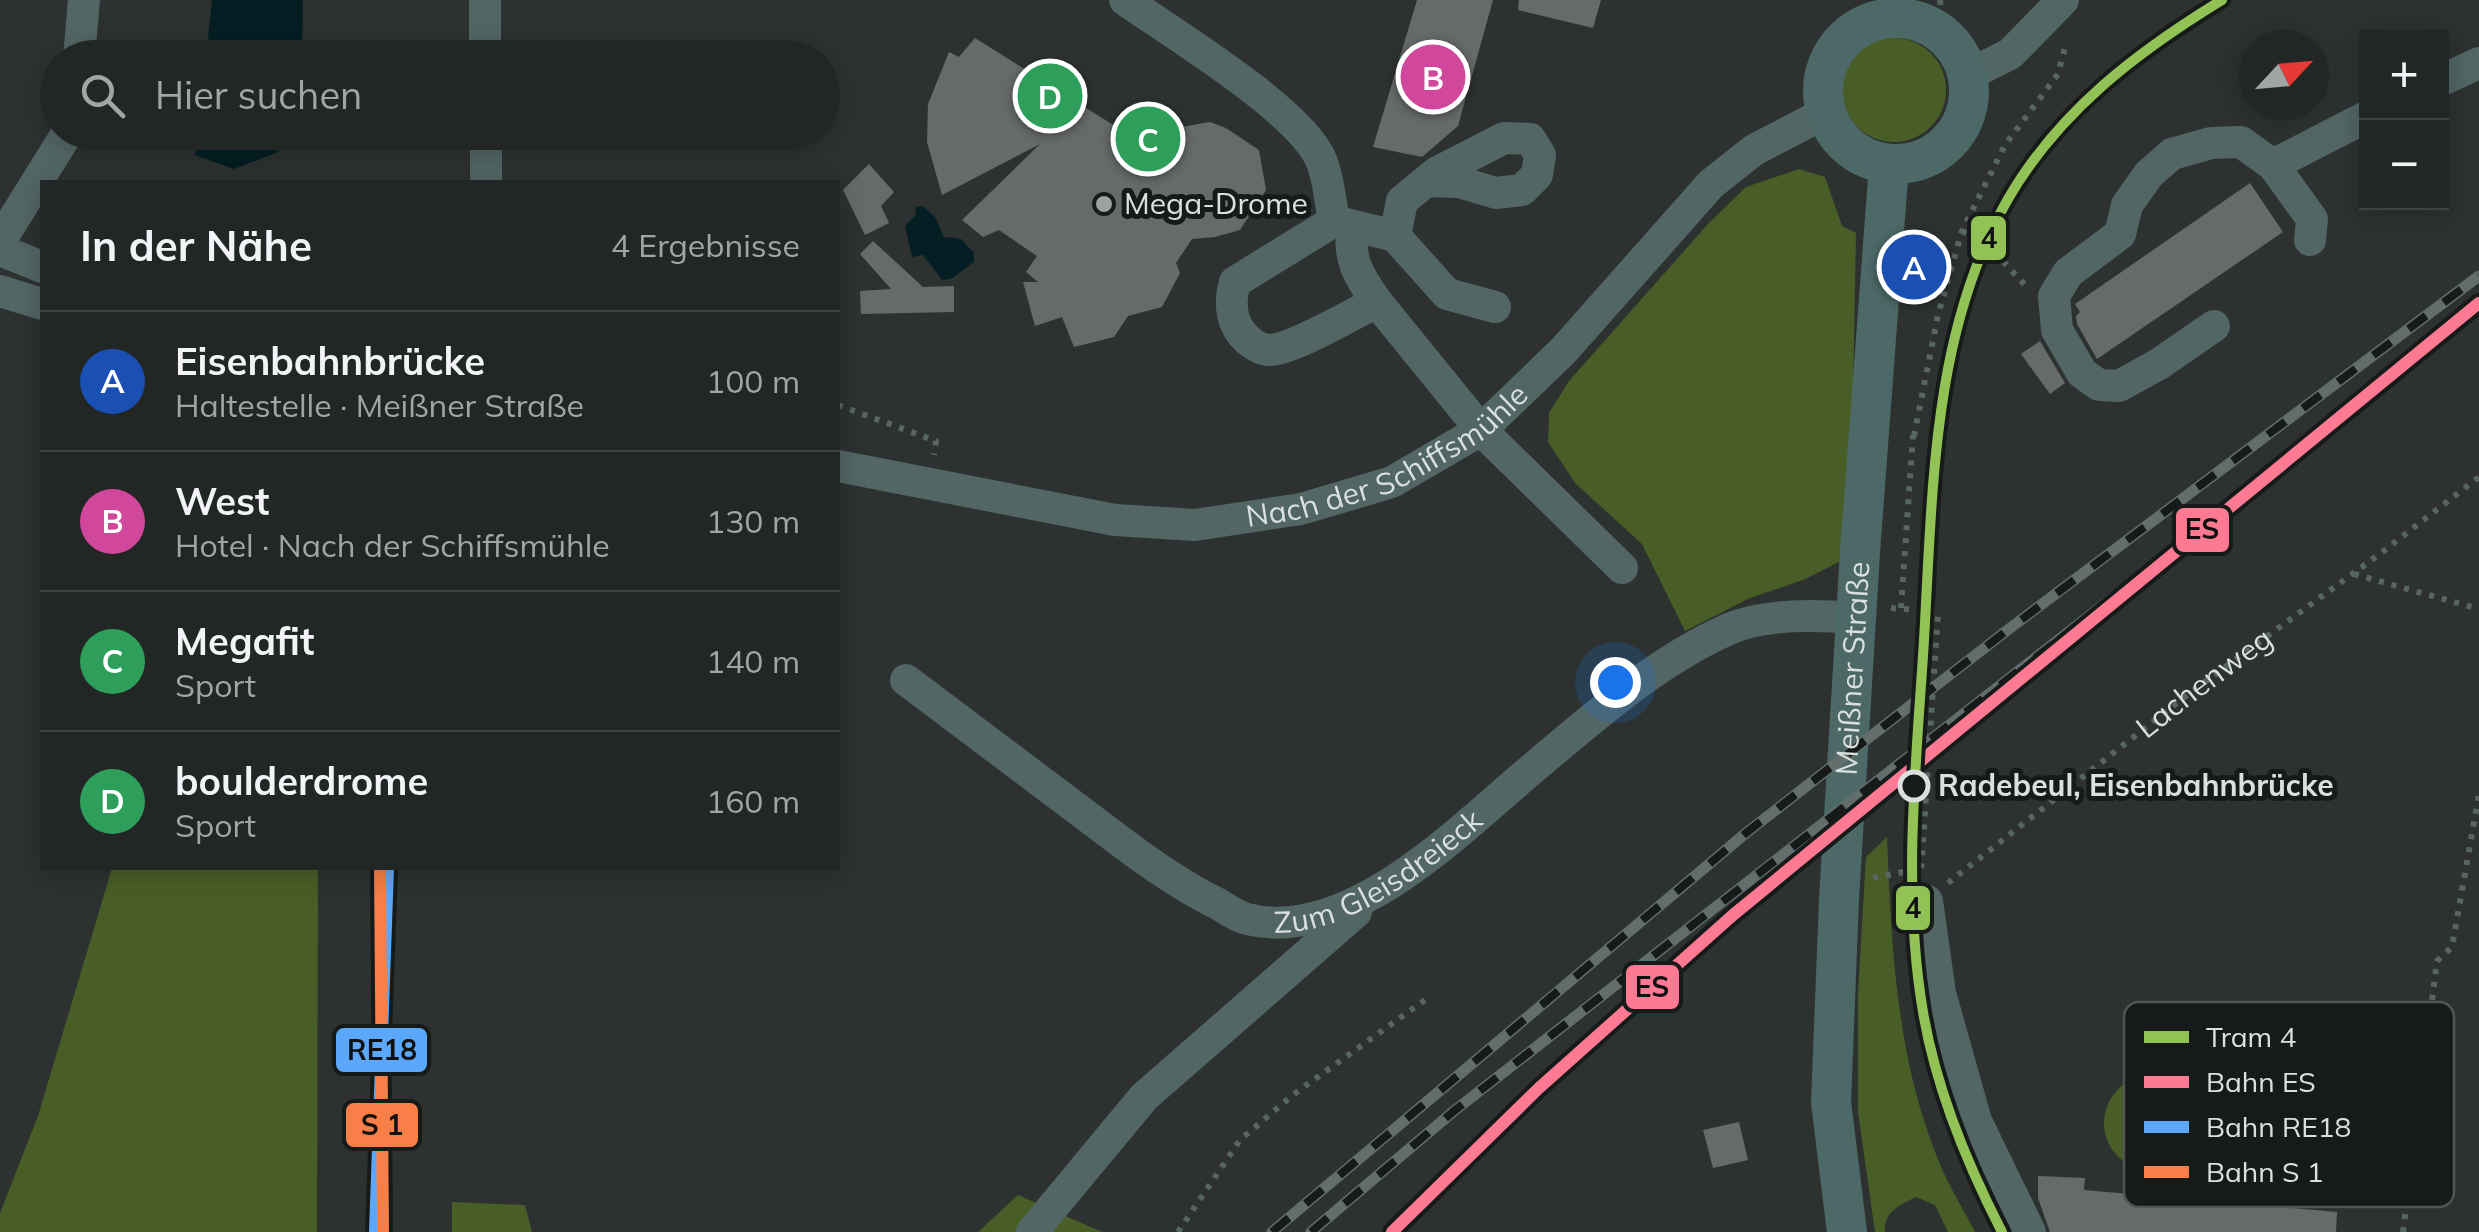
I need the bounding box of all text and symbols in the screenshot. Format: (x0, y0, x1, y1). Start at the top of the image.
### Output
north arrow (2239, 30, 2329, 120)
map controls (2359, 30, 2449, 210)
button: + (2359, 30, 2449, 120)
search box (40, 40, 840, 150)
pin: B (1400, 40, 1466, 114)
pin: D (1018, 58, 1082, 134)
icon: search (75, 68, 130, 123)
text: Hier suchen (155, 71, 362, 119)
pin: C (1116, 102, 1180, 176)
button: − (2359, 120, 2449, 210)
place label: Mega-Drome (1124, 184, 1308, 222)
marker: Mega-Drome (1093, 193, 1115, 215)
line badge: 4 (1969, 214, 2008, 262)
text: In der Nähe (80, 219, 312, 272)
text: 4 (1981, 220, 1998, 255)
text: 4 Ergebnisse (611, 225, 800, 265)
pin: A (1882, 230, 1946, 304)
text: Eisenbahnbrücke (175, 337, 485, 385)
text: A (100, 361, 125, 401)
text: 100 m (706, 361, 800, 401)
street label: Nach der Schiffsmühle (1243, 375, 1535, 535)
text: Haltestelle · Meißner Straße (175, 385, 584, 425)
text: West (175, 477, 269, 525)
text: B (101, 501, 124, 541)
text: 130 m (706, 501, 800, 541)
line badge: ES (2174, 506, 2231, 554)
text: ES (2185, 511, 2219, 546)
text: Hotel · Nach der Schiffsmühle (175, 525, 610, 565)
street label: Meißner Straße (1827, 560, 1877, 777)
text: Megafit (175, 617, 314, 665)
street label: Lachenweg (2128, 619, 2279, 746)
text: C (102, 641, 123, 681)
text: 140 m (706, 641, 800, 681)
your location (1590, 657, 1641, 708)
text: Sport (175, 665, 256, 705)
text: boulderdrome (175, 757, 428, 805)
place label: Radebeul, Eisenbahnbrücke (1938, 766, 2334, 804)
marker: Radebeul, Eisenbahnbrücke (1899, 771, 1929, 801)
text: D (100, 781, 125, 821)
text: 160 m (706, 781, 800, 821)
street label: Zum Gleisdreieck (1273, 800, 1490, 941)
text: Sport (175, 805, 256, 845)
line badge: 4 (1894, 884, 1932, 932)
text: 4 (1905, 890, 1922, 925)
line badge: ES (1624, 963, 1681, 1011)
text: ES (1635, 969, 1669, 1004)
legend (2124, 1002, 2454, 1207)
text: Tram 4 (2206, 1019, 2296, 1054)
line badge: RE18 (334, 1026, 429, 1074)
text: RE18 (347, 1032, 417, 1067)
text: Bahn ES (2206, 1064, 2316, 1099)
line badge: S 1 (344, 1101, 420, 1149)
text: S 1 (361, 1107, 403, 1142)
text: Bahn RE18 (2206, 1109, 2351, 1144)
text: Bahn S 1 (2206, 1154, 2324, 1189)

